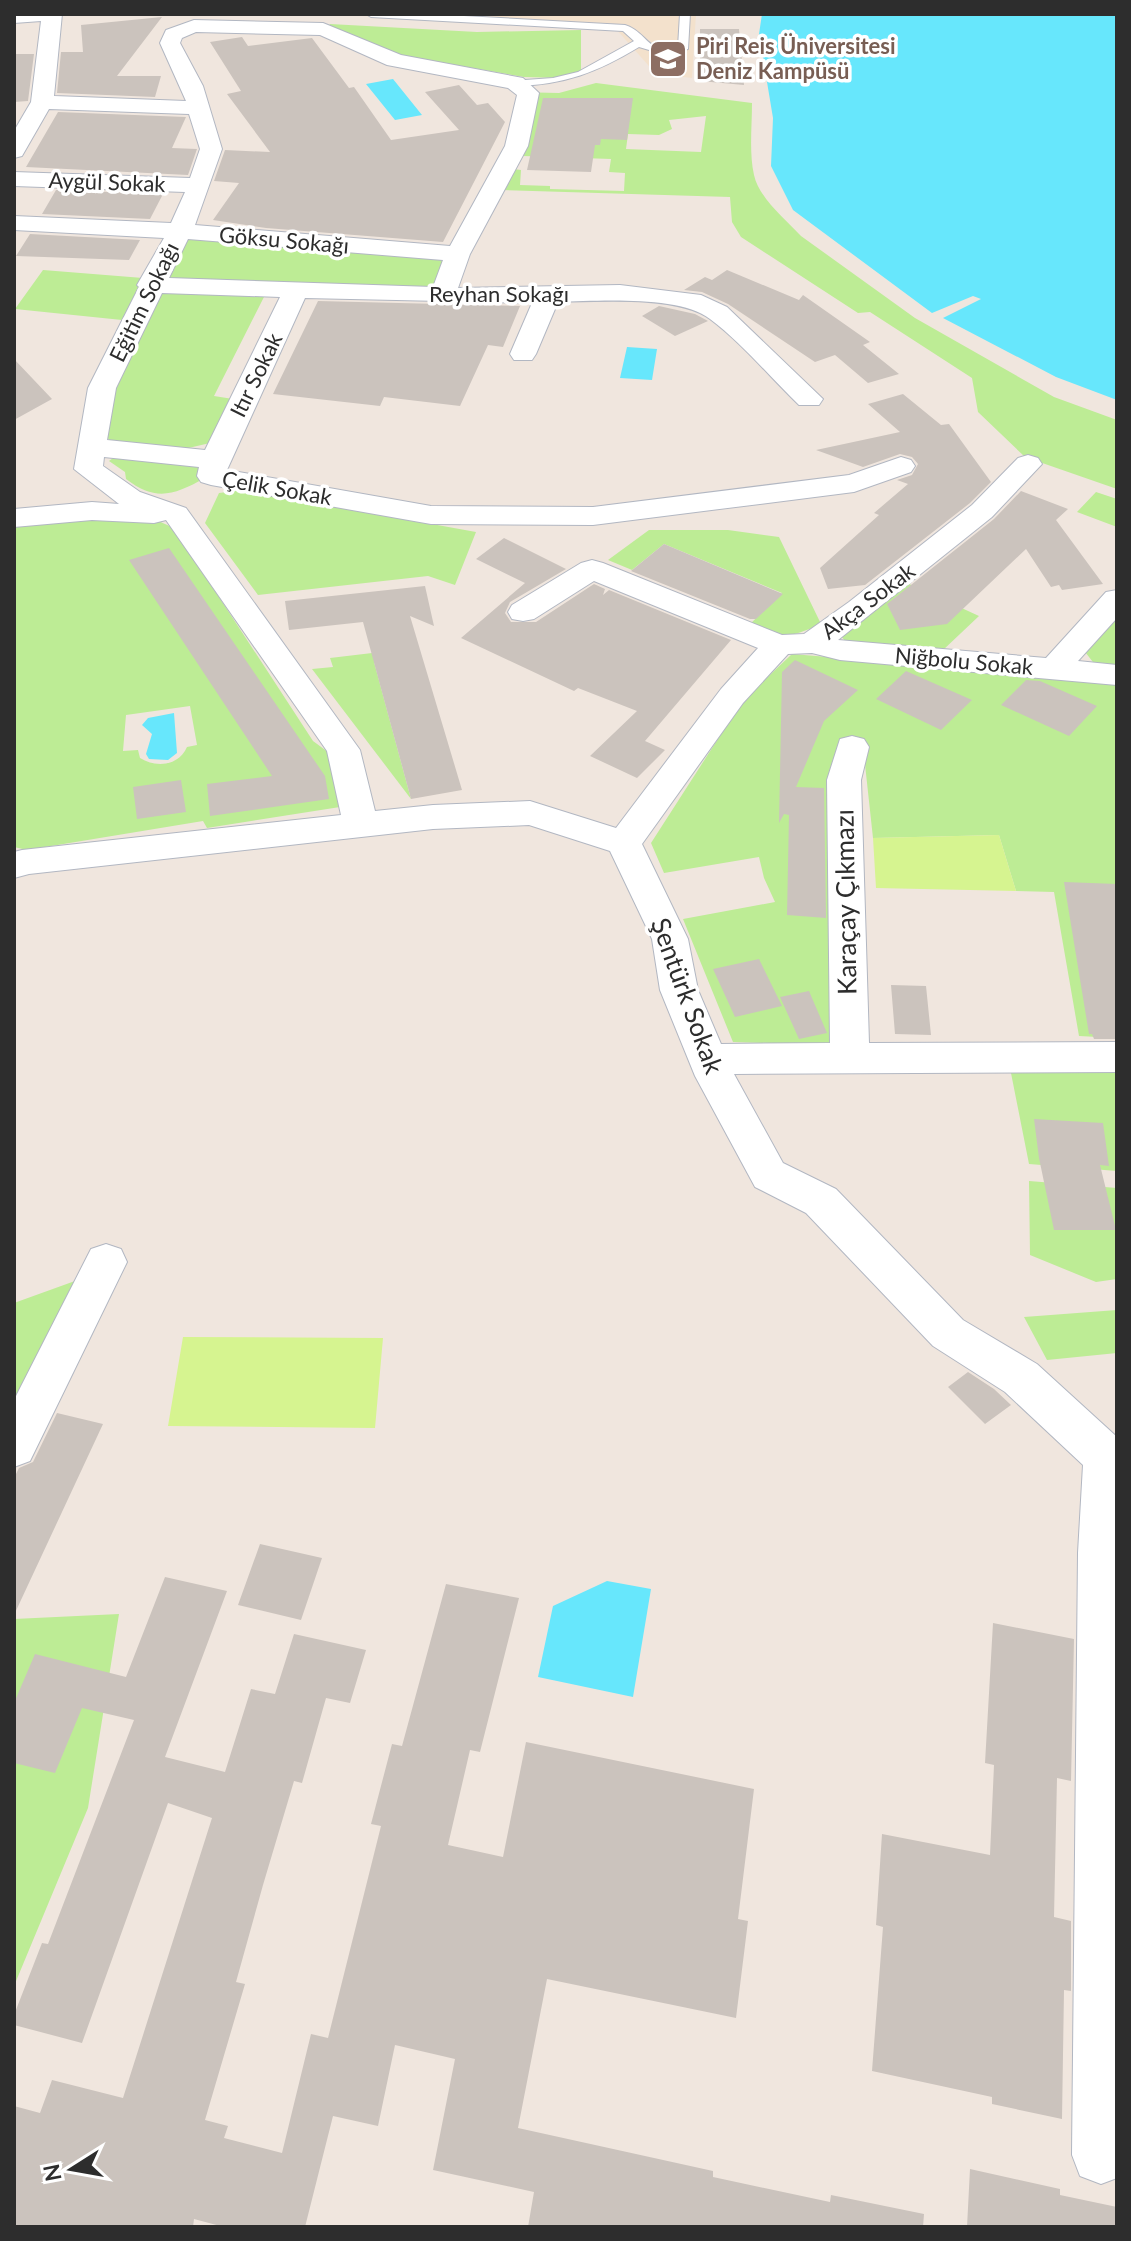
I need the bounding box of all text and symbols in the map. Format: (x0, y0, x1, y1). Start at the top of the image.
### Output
place label: Piri Reis Üniversitesi Deniz Kampüsü (696, 32, 896, 84)
school or university icon: Piri Reis Üniversitesi Deniz Kampüsü (647, 38, 689, 80)
street label: Aygül Sokak (48, 166, 167, 197)
street label: Göksu Sokağı (218, 220, 350, 259)
street label: Eğitim Sokağı (103, 238, 184, 366)
street label: Reyhan Sokağı (429, 280, 569, 307)
street label: Itır Sokak (224, 328, 288, 421)
street label: Çelik Sokak (220, 465, 335, 511)
street label: Akça Sokak (816, 556, 920, 645)
street label: Niğbolu Sokak (894, 641, 1035, 680)
street label: Karaçay Çıkmazı (827, 809, 863, 995)
street label: Şentürk Sokak (645, 913, 731, 1079)
north arrow (32, 2129, 112, 2209)
text: N (37, 2162, 67, 2184)

